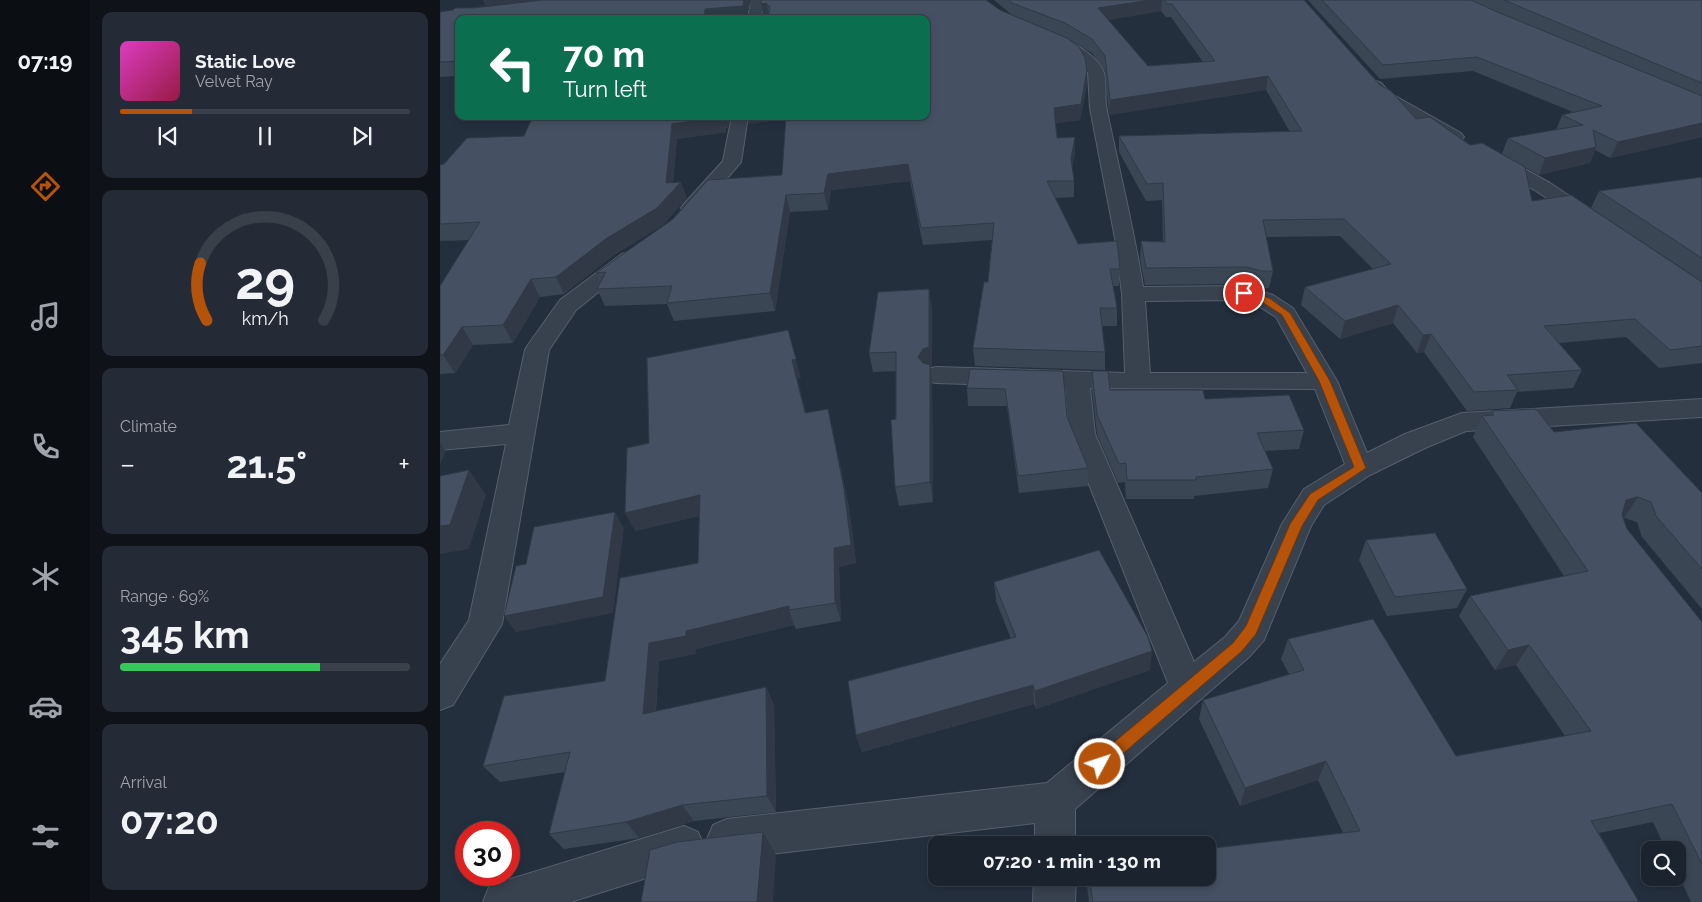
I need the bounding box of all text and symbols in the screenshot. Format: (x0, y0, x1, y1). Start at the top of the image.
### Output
text: 70 m (563, 34, 645, 75)
icon: left (480, 35, 545, 100)
text: 07:19 (17, 48, 73, 74)
text: Static Love (195, 50, 296, 72)
text: Velvet Ray (195, 72, 273, 91)
text: Turn left (563, 76, 647, 102)
icon: previous (154, 122, 182, 150)
icon: pause (251, 122, 279, 150)
icon: next (348, 122, 376, 150)
icon: directions (28, 169, 63, 204)
text: 29 (235, 250, 295, 311)
pin (1223, 272, 1265, 314)
icon: arrive (1230, 279, 1258, 307)
icon: music (28, 299, 63, 334)
text: km/h (241, 308, 289, 329)
text: Climate (120, 417, 177, 436)
icon: phone (28, 429, 63, 464)
text: 21.5° (226, 442, 307, 487)
text: − (120, 448, 135, 481)
text: + (398, 448, 410, 481)
icon: climate (28, 559, 63, 594)
text: Range · 69% (120, 587, 209, 606)
text: 345 km (120, 612, 250, 657)
icon: car (28, 689, 63, 724)
position arrow (1073, 737, 1125, 789)
text: Arrival (120, 773, 167, 792)
text: 07:20 (120, 798, 219, 843)
icon: filters (28, 819, 63, 854)
speed limit sign: 30 (455, 821, 520, 886)
map controls (1641, 841, 1686, 886)
button: search (1641, 841, 1686, 886)
text: 07:20 · 1 min · 130 m (983, 850, 1161, 872)

